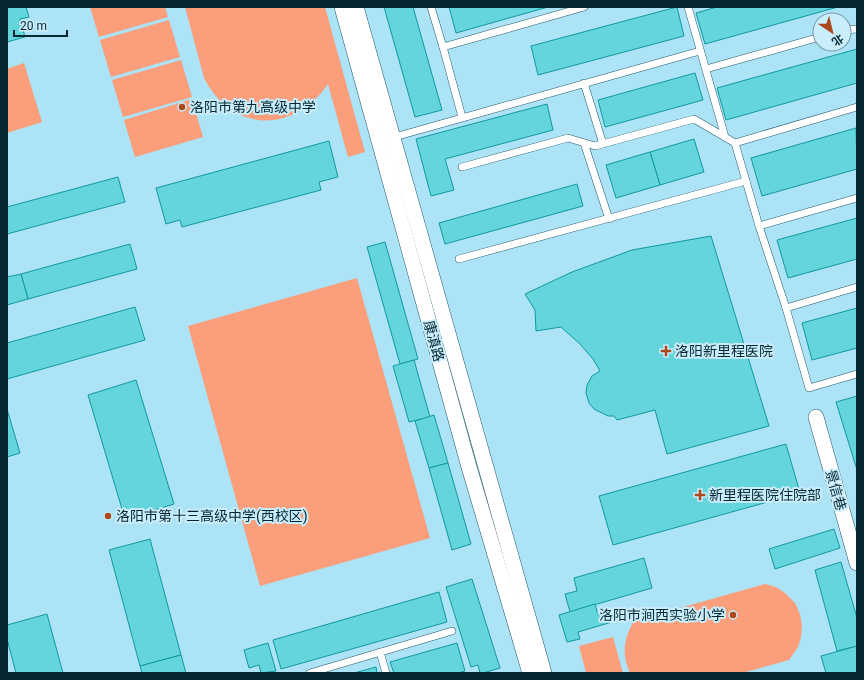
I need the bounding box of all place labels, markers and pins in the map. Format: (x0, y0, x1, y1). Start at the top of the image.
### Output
place label: 洛阳市第九高级中学 (190, 99, 316, 115)
marker: 洛阳市第九高级中学 (177, 102, 187, 112)
place label: 洛阳新里程医院 (675, 343, 773, 359)
marker: 洛阳新里程医院 (660, 345, 672, 357)
place label: 新里程医院住院部 (709, 487, 821, 503)
marker: 新里程医院住院部 (694, 489, 706, 501)
place label: 洛阳市第十三高级中学(西校区) (116, 508, 308, 525)
marker: 洛阳市第十三高级中学(西校区) (103, 511, 113, 521)
place label: 洛阳市涧西实验小学 (599, 607, 725, 623)
marker: 洛阳市涧西实验小学 (728, 610, 738, 620)

